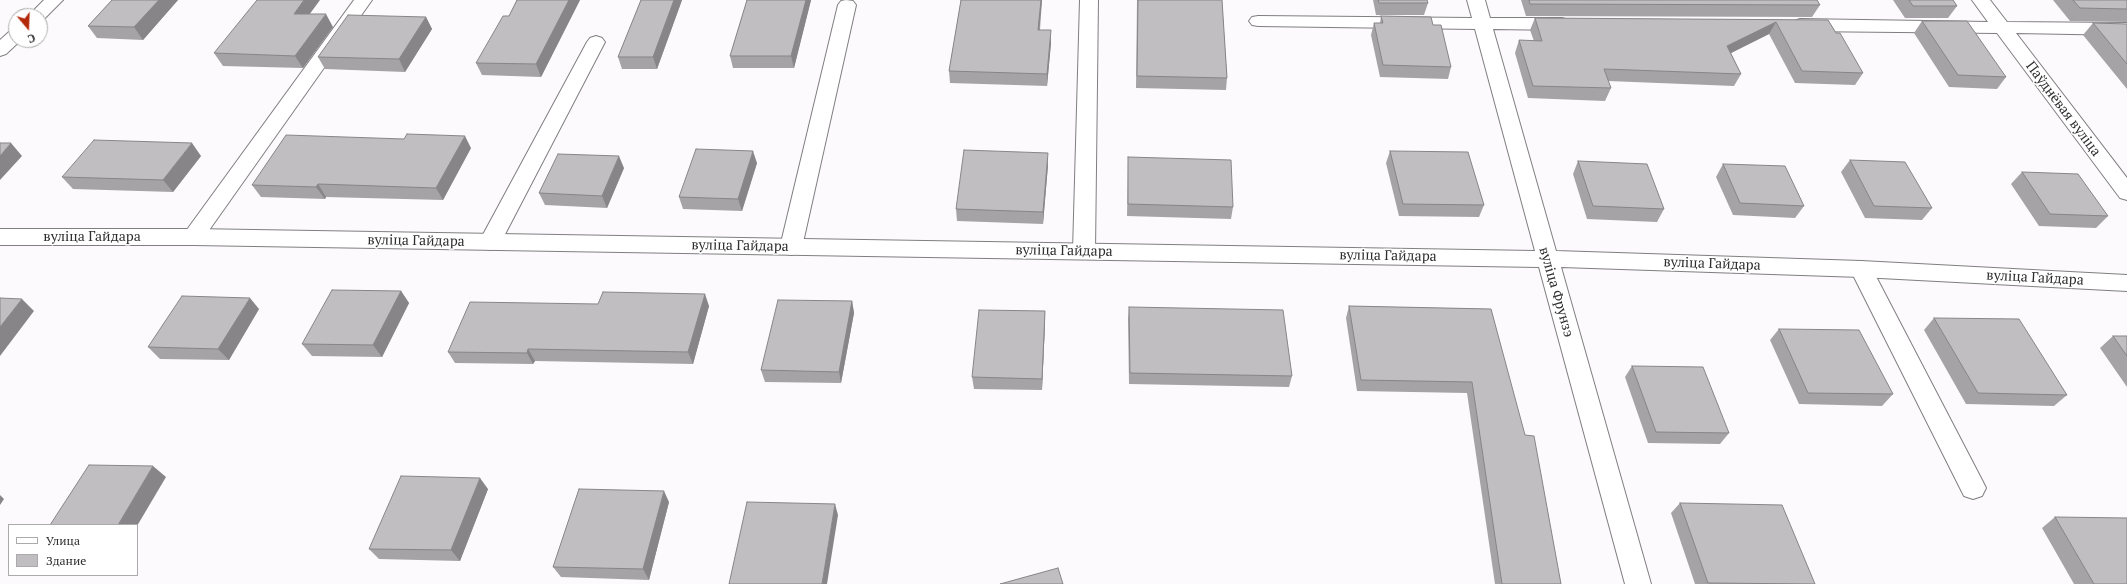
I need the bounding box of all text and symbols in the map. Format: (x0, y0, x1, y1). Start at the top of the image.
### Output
north arrow (8, 8, 48, 48)
text: С (26, 31, 37, 46)
street label: Паўднёвая вуліца (2022, 58, 2104, 160)
street label: вуліца Гайдара (43, 229, 141, 245)
street label: вуліца Гайдара (367, 232, 465, 250)
street label: вуліца Гайдара (691, 237, 789, 255)
street label: вуліца Гайдара (1015, 242, 1113, 260)
street label: вуліца Фрунзэ (1535, 245, 1577, 339)
street label: вуліца Гайдара (1339, 247, 1437, 265)
street label: вуліца Гайдара (1663, 254, 1761, 274)
street label: вуліца Гайдара (1986, 267, 2084, 289)
legend (8, 524, 138, 576)
text: Улица (46, 533, 80, 548)
text: Здание (46, 553, 86, 568)

